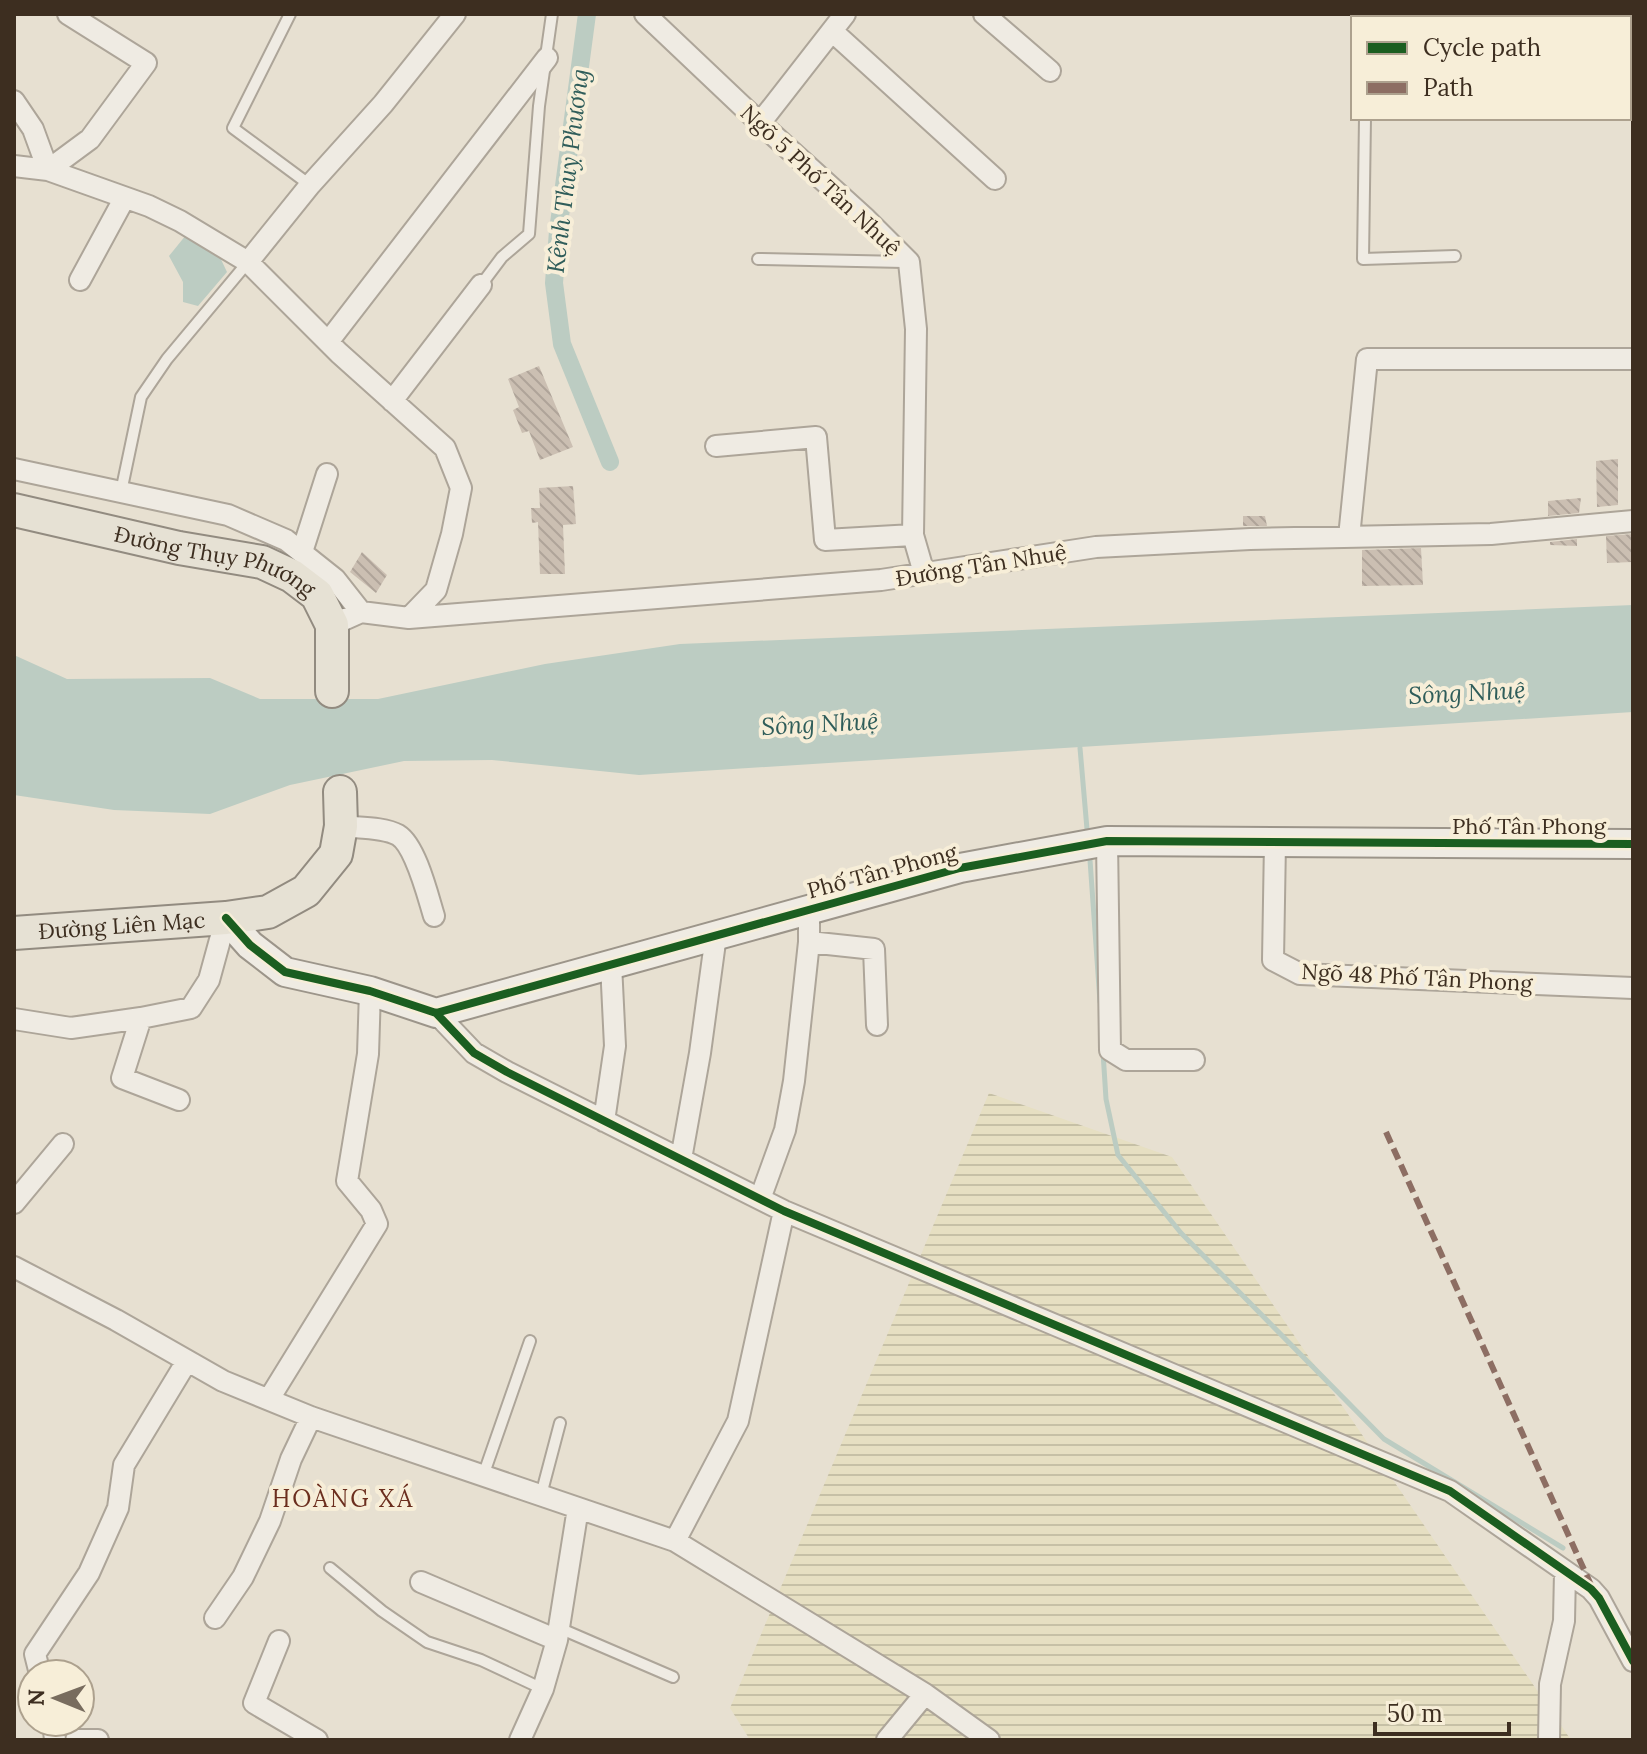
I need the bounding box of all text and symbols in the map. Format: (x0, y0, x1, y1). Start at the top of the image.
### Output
legend (1351, 16, 1631, 120)
text: Cycle path (1423, 32, 1541, 63)
water label: Kênh Thuỵ Phương (540, 67, 595, 275)
text: Path (1423, 72, 1473, 103)
street label: Ngõ 5 Phố Tân Nhuệ (735, 98, 907, 262)
street label: Đường Thụy Phương (111, 520, 322, 603)
street label: Đường Tân Nhuệ (893, 538, 1069, 592)
water label: Sông Nhuệ (1408, 674, 1526, 711)
water label: Sông Nhuệ (761, 705, 879, 742)
street label: Phố Tân Phong (1452, 812, 1607, 840)
street label: Phố Tân Phong (804, 837, 961, 904)
street label: Đường Liên Mạc (37, 906, 206, 945)
street label: Ngõ 48 Phố Tân Phong (1301, 957, 1534, 997)
district label: HOÀNG XÁ (272, 1483, 414, 1514)
north arrow (16, 1658, 96, 1738)
scale bar (1375, 1686, 1509, 1736)
text: N (22, 1689, 50, 1706)
text: 50 m (1387, 1698, 1443, 1729)

